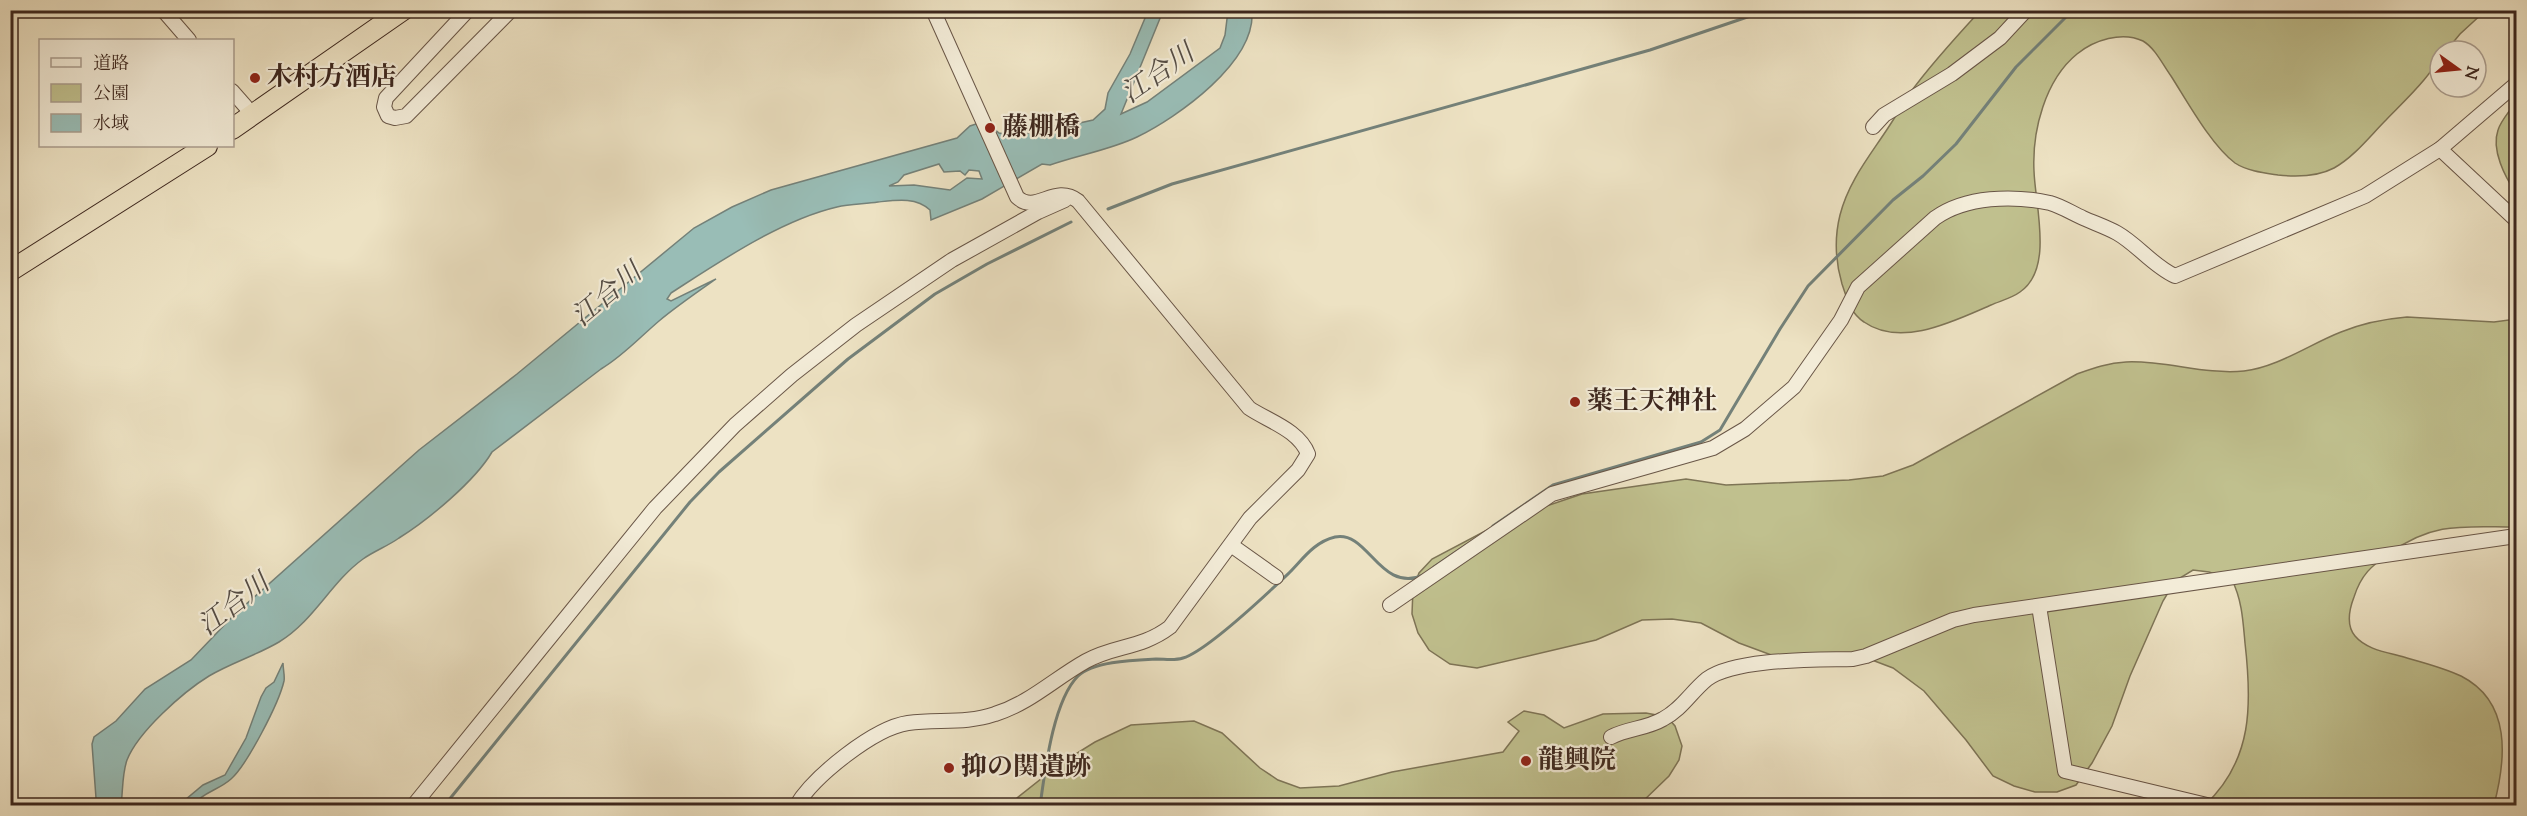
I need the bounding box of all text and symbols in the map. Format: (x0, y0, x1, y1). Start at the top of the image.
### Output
water label: 江合川 (1115, 34, 1206, 114)
legend (39, 39, 234, 147)
north arrow (2428, 39, 2488, 99)
text: 道路 (93, 52, 129, 78)
place label: 木村方酒店 (267, 60, 397, 97)
text: N (2457, 63, 2483, 82)
marker: 木村方酒店 (248, 71, 262, 85)
text: 公園 (93, 82, 129, 108)
place label: 藤棚橋 (1002, 110, 1080, 147)
text: 水域 (93, 112, 129, 138)
marker: 藤棚橋 (983, 121, 997, 135)
water label: 江合川 (564, 253, 654, 337)
place label: 薬王天神社 (1587, 384, 1717, 421)
marker: 薬王天神社 (1568, 395, 1582, 409)
water label: 江合川 (191, 564, 281, 646)
place label: 龍興院 (1538, 743, 1616, 780)
place label: 抑の関遺跡 (961, 750, 1091, 787)
marker: 龍興院 (1519, 754, 1533, 768)
marker: 抑の関遺跡 (942, 761, 956, 775)

